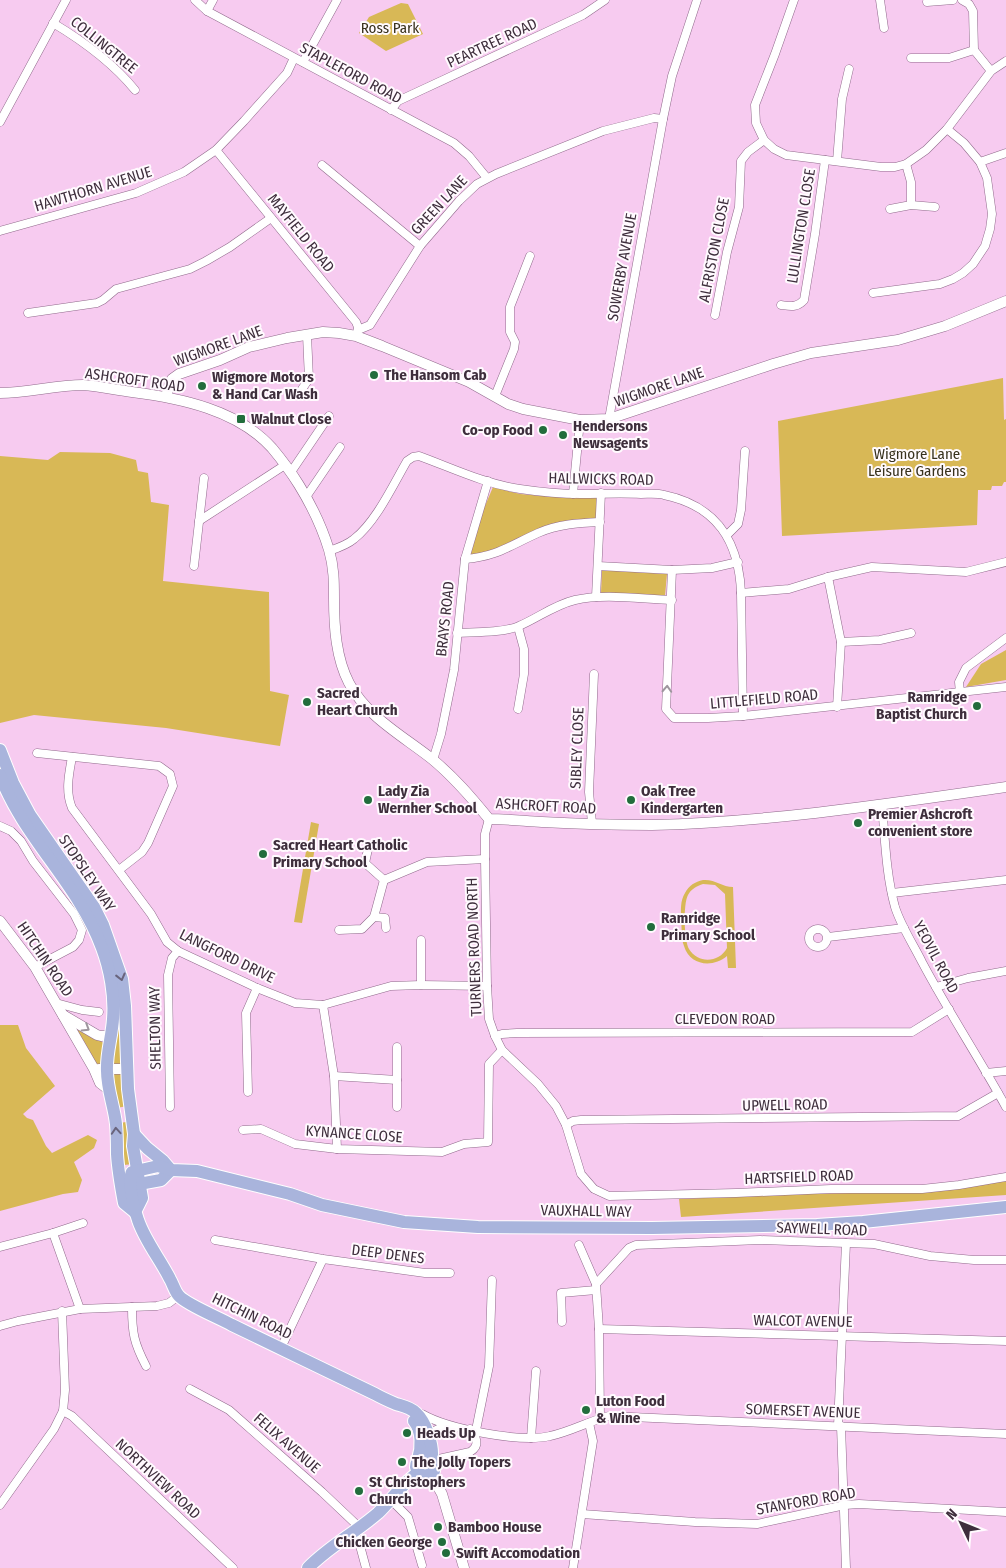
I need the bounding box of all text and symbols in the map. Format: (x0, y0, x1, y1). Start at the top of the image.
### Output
street label: COLLINGTREE (67, 13, 141, 77)
street label: PEARTREE ROAD (444, 14, 540, 72)
park label: Ross Park (361, 19, 419, 37)
street label: STAPLEFORD ROAD (297, 39, 405, 107)
street label: HAWTHORN AVENUE (32, 163, 154, 215)
street label: LULLINGTON CLOSE (783, 167, 819, 285)
street label: GREEN LANE (407, 172, 471, 238)
street label: MAYFIELD ROAD (264, 190, 338, 276)
street label: ALFRISTON CLOSE (695, 196, 733, 304)
street label: SOWERBY AVENUE (604, 212, 640, 322)
street label: WIGMORE LANE (171, 322, 265, 370)
street label: WIGMORE LANE (612, 363, 706, 411)
street label: ASHCROFT ROAD (84, 364, 186, 396)
place label: The Hansom Cab (384, 366, 487, 384)
place label: Wigmore Motors & Hand Car Wash (212, 368, 318, 403)
marker: The Hansom Cab (368, 369, 380, 381)
marker: Wigmore Motors & Hand Car Wash (196, 380, 208, 392)
place label: Walnut Close (251, 410, 332, 428)
marker: Walnut Close (235, 413, 247, 425)
place label: Hendersons Newsagents (573, 417, 649, 452)
place label: Co-op Food (462, 421, 533, 439)
marker: Co-op Food (537, 424, 549, 436)
marker: Hendersons Newsagents (557, 429, 569, 441)
park label: Wigmore Lane Leisure Gardens (868, 445, 966, 480)
street label: HALLWICKS ROAD (548, 469, 654, 489)
street label: BRAYS ROAD (432, 580, 458, 658)
place label: Sacred Heart Church (317, 684, 398, 719)
one-way arrow (662, 684, 673, 692)
street label: LITTLEFIELD ROAD (709, 685, 819, 713)
place label: Ramridge Baptist Church (876, 688, 967, 723)
marker: Sacred Heart Church (301, 696, 313, 708)
marker: Ramridge Baptist Church (971, 700, 983, 712)
street label: SIBLEY CLOSE (567, 707, 587, 789)
place label: Lady Zia Wernher School (378, 782, 478, 817)
place label: Oak Tree Kindergarten (641, 782, 723, 817)
marker: Lady Zia Wernher School (362, 794, 374, 806)
street label: ASHCROFT ROAD (495, 794, 597, 818)
marker: Oak Tree Kindergarten (625, 794, 637, 806)
place label: Premier Ashcroft convenient store (868, 805, 973, 840)
marker: Premier Ashcroft convenient store (852, 817, 864, 829)
street label: STOPSLEY WAY (55, 831, 119, 915)
place label: Sacred Heart Catholic Primary School (273, 836, 408, 871)
marker: Sacred Heart Catholic Primary School (257, 848, 269, 860)
street label: TURNERS ROAD NORTH (463, 877, 485, 1017)
place label: Ramridge Primary School (661, 909, 756, 944)
street label: HITCHIN ROAD (13, 918, 77, 1000)
street label: YEOVIL ROAD (909, 918, 963, 996)
marker: Ramridge Primary School (645, 921, 657, 933)
street label: LANGFORD DRIVE (176, 925, 278, 987)
one-way arrow (115, 973, 126, 981)
street label: SHELTON WAY (145, 986, 165, 1070)
street label: CLEVEDON ROAD (675, 1010, 775, 1028)
one-way arrow (81, 1022, 90, 1032)
street label: UPWELL ROAD (742, 1095, 828, 1115)
street label: KYNANCE CLOSE (305, 1122, 403, 1146)
one-way arrow (111, 1127, 122, 1135)
street label: HARTSFIELD ROAD (744, 1166, 854, 1188)
street label: VAUXHALL WAY (540, 1201, 632, 1221)
street label: SAYWELL ROAD (776, 1218, 868, 1240)
street label: DEEP DENES (351, 1241, 425, 1267)
street label: HITCHIN ROAD (209, 1289, 295, 1343)
street label: WALCOT AVENUE (753, 1311, 853, 1331)
place label: Luton Food & Wine (596, 1392, 665, 1427)
street label: SOMERSET AVENUE (745, 1400, 861, 1422)
marker: Luton Food & Wine (580, 1404, 592, 1416)
street label: FELIX AVENUE (250, 1409, 324, 1477)
place label: Heads Up (417, 1424, 476, 1442)
marker: Heads Up (401, 1427, 413, 1439)
street label: NORTHVIEW ROAD (112, 1435, 204, 1523)
place label: The Jolly Topers (412, 1453, 511, 1471)
marker: The Jolly Topers (396, 1456, 408, 1468)
place label: St Christophers Church (369, 1473, 466, 1508)
street label: STANFORD ROAD (755, 1483, 857, 1519)
marker: St Christophers Church (353, 1485, 365, 1497)
north arrow (936, 1498, 986, 1548)
text: N (943, 1506, 961, 1523)
place label: Bamboo House (448, 1518, 542, 1536)
marker: Bamboo House (432, 1521, 444, 1533)
place label: Chicken George (335, 1533, 432, 1551)
marker: Chicken George (436, 1536, 448, 1548)
place label: Swift Accomodation (456, 1544, 580, 1562)
marker: Swift Accomodation (440, 1547, 452, 1559)

